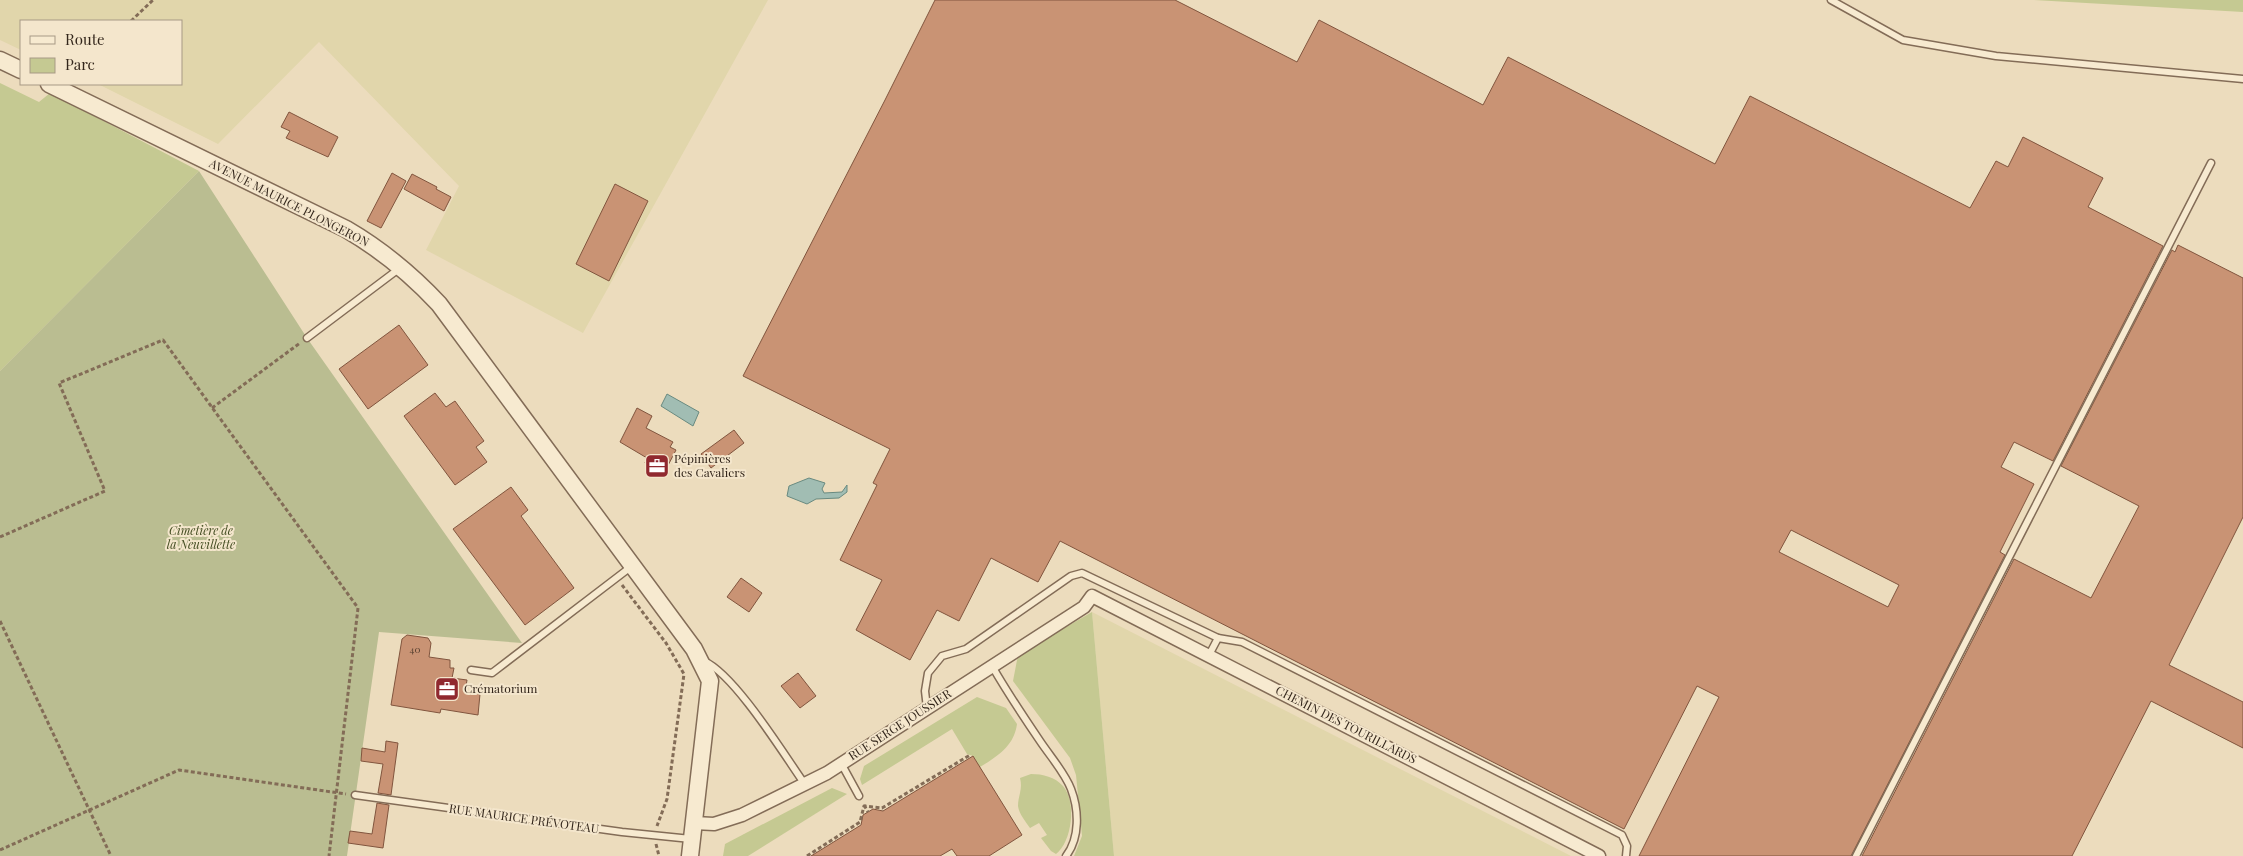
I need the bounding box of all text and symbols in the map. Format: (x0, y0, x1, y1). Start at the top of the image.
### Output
legend (20, 20, 182, 85)
text: Route (65, 29, 105, 49)
text: Parc (65, 54, 95, 74)
street label: AVENUE MAURICE PLONGERON (206, 154, 373, 250)
place label: Pépinières des Cavaliers (674, 450, 745, 480)
office icon: Pépinières des Cavaliers (644, 453, 670, 479)
park label: Cimetière de la Neuvillette (167, 522, 235, 552)
house number: 40 (410, 642, 420, 656)
office icon: Crématorium (434, 676, 460, 702)
place label: Crématorium (464, 680, 538, 696)
street label: CHEMIN DES TOURILLARDS (1273, 681, 1420, 767)
street label: RUE SERGE JOUSSIER (845, 685, 954, 763)
street label: RUE MAURICE PRÉVOTEAU (448, 800, 600, 836)

